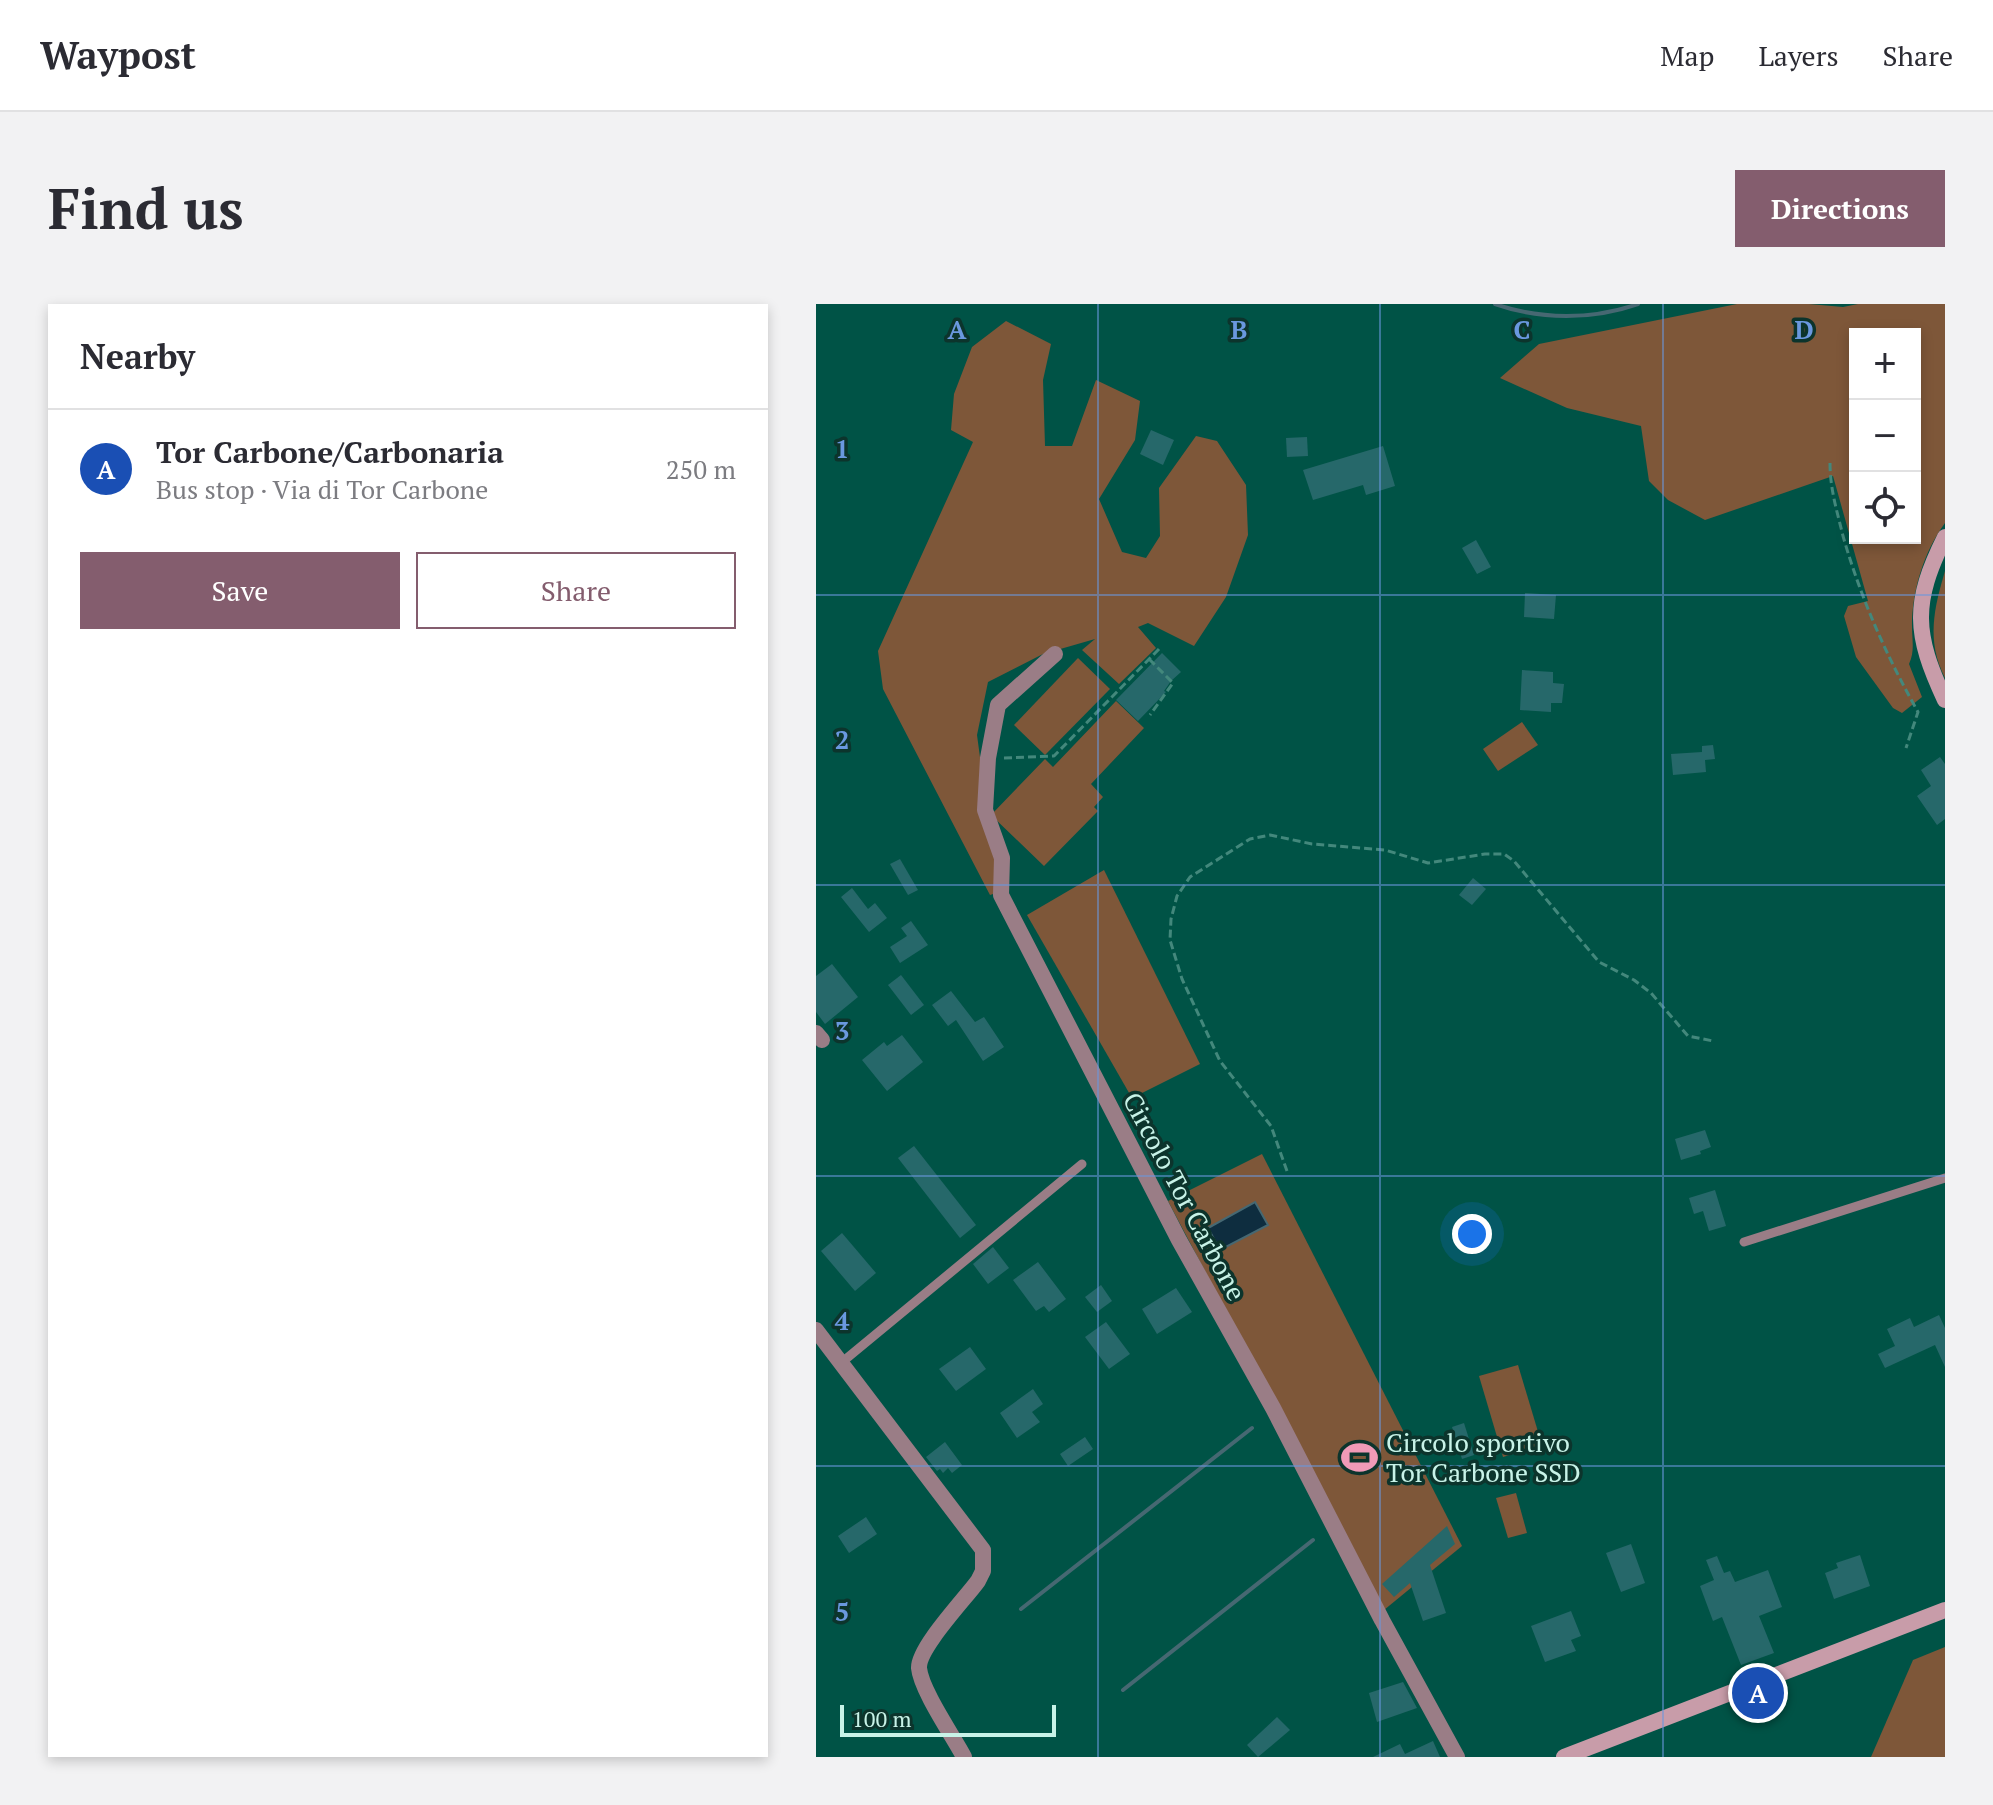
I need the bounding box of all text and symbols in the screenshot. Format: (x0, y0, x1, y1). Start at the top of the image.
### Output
text: Waypost (40, 30, 196, 80)
text: Map (1660, 37, 1714, 74)
text: Layers (1758, 37, 1839, 74)
text: Share (1883, 37, 1953, 74)
button: Directions (1735, 170, 1945, 247)
text: Find us (48, 171, 244, 245)
text: A (948, 312, 967, 346)
text: B (1231, 312, 1247, 346)
text: C (1514, 312, 1530, 346)
text: D (1794, 312, 1814, 346)
map controls (1849, 328, 1921, 544)
button: + (1849, 328, 1921, 400)
text: Nearby (80, 334, 195, 379)
button: − (1849, 400, 1921, 472)
text: 1 (835, 431, 849, 465)
text: Tor Carbone/Carbonaria (156, 432, 504, 472)
text: A (97, 452, 115, 486)
text: 250 m (666, 452, 736, 486)
text: Bus stop · Via di Tor Carbone (156, 472, 488, 506)
button: locate (1849, 472, 1921, 544)
button: Save (80, 552, 400, 629)
button: Share (416, 552, 736, 629)
text: 2 (835, 722, 849, 756)
text: 3 (835, 1013, 849, 1047)
street label: Circolo Tor Carbone (1116, 1086, 1254, 1306)
your location (1452, 1214, 1492, 1254)
text: 4 (835, 1303, 850, 1337)
place label: Circolo sportivo Tor Carbone SSD (1386, 1425, 1581, 1489)
sports icon: Circolo sportivo Tor Carbone SSD (1341, 1438, 1379, 1476)
text: 5 (835, 1594, 849, 1628)
pin: A (1732, 1663, 1784, 1723)
scale bar (840, 1701, 1056, 1737)
text: 100 m (852, 1704, 912, 1733)

